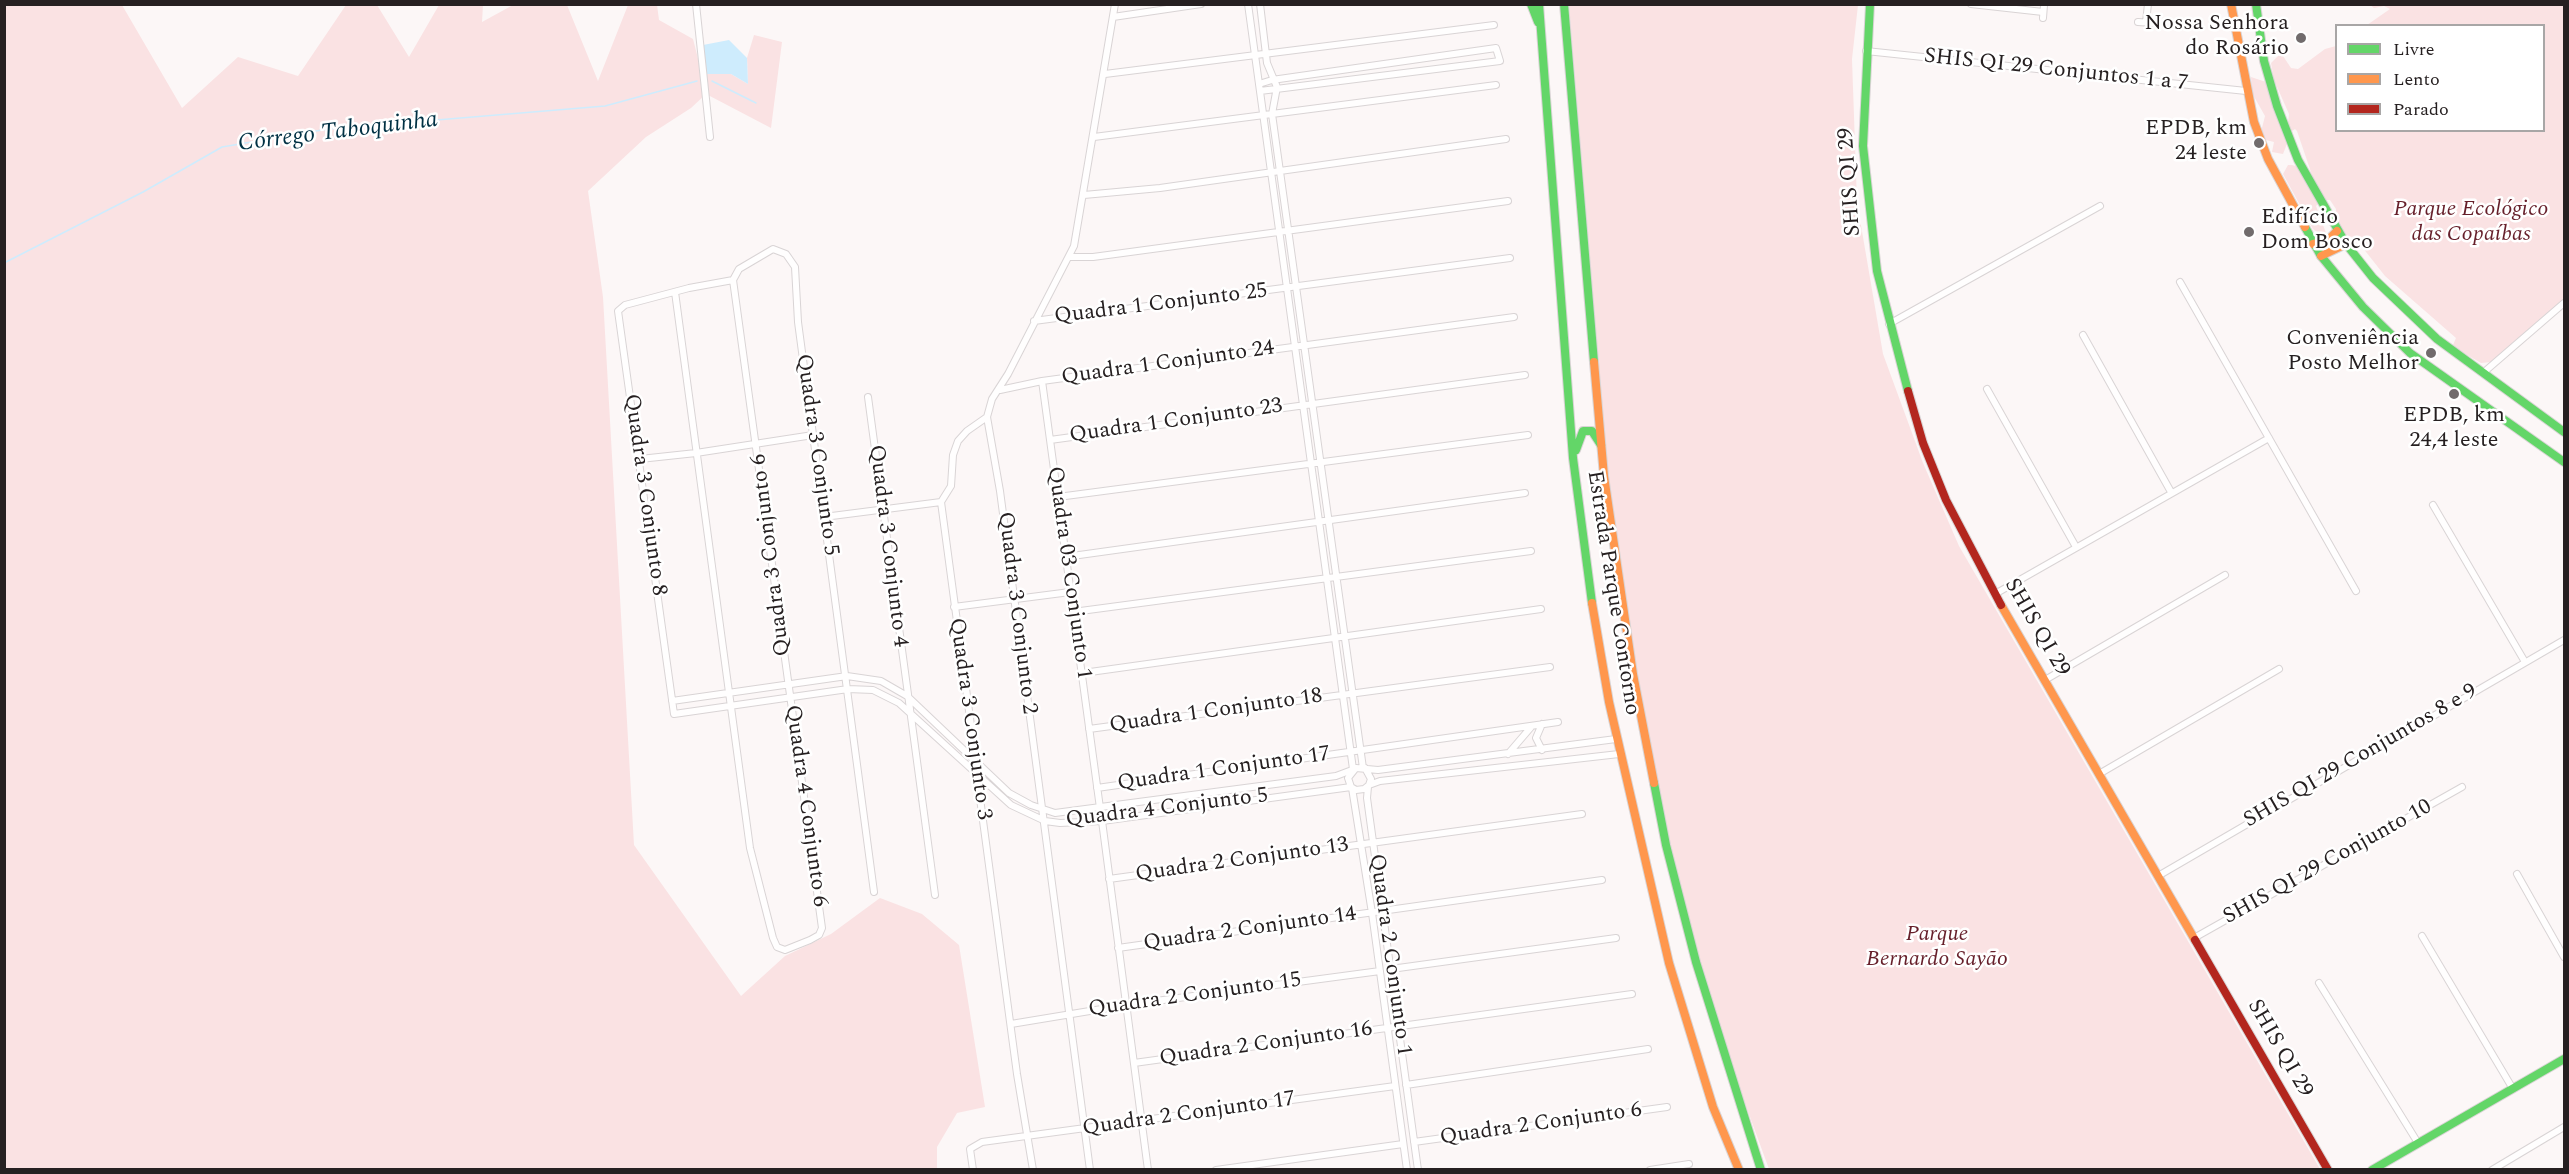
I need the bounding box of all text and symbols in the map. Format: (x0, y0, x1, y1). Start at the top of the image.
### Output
place label: Nossa Senhora do Rosário (2145, 12, 2289, 63)
legend (2335, 24, 2545, 132)
marker: Nossa Senhora do Rosário (2294, 31, 2308, 45)
text: Livre (2393, 36, 2435, 63)
street label: SHIS QI 29 Conjuntos 1 a 7 (1923, 44, 2189, 98)
text: Lento (2393, 66, 2440, 93)
text: Parado (2393, 96, 2449, 123)
water label: Córrego Taboquinha (236, 106, 440, 160)
place label: EPDB, km 24 leste (2145, 117, 2247, 168)
street label: SHIS QI 29 (1834, 127, 1868, 237)
marker: EPDB, km 24 leste (2252, 136, 2266, 150)
park label: Parque Ecológico das Copaíbas (2393, 198, 2549, 249)
place label: Edifício Dom Bosco (2261, 206, 2373, 258)
marker: Edifício Dom Bosco (2242, 225, 2256, 239)
street label: Quadra 1 Conjunto 25 (1053, 279, 1269, 331)
place label: Conveniência Posto Melhor (2286, 327, 2419, 378)
street label: Quadra 1 Conjunto 24 (1060, 336, 1276, 392)
marker: Conveniência Posto Melhor (2424, 346, 2438, 360)
street label: Quadra 3 Conjunto 5 (789, 352, 843, 558)
marker: EPDB, km 24,4 leste (2447, 387, 2461, 401)
street label: Quadra 3 Conjunto 8 (617, 392, 671, 598)
street label: Quadra 1 Conjunto 23 (1068, 394, 1284, 450)
place label: EPDB, km 24,4 leste (2403, 404, 2505, 456)
street label: Quadra 3 Conjunto 4 (861, 443, 913, 649)
street label: Quadra 3 Conjunto 6 (746, 452, 798, 658)
street label: Quadra 03 Conjunto 1 (1040, 465, 1096, 681)
street label: Estrada Parque Contorno (1580, 469, 1644, 717)
street label: Quadra 3 Conjunto 2 (990, 510, 1042, 716)
street label: SHIS QI 29 (1997, 574, 2075, 682)
street label: Quadra 3 Conjunto 3 (942, 616, 996, 822)
street label: SHIS QI 29 Conjuntos 8 e 9 (2239, 679, 2483, 835)
street label: Quadra 1 Conjunto 18 (1108, 684, 1324, 740)
street label: Quadra 4 Conjunto 6 (778, 703, 832, 909)
street label: Quadra 1 Conjunto 17 (1116, 742, 1332, 798)
street label: Quadra 4 Conjunto 5 (1064, 783, 1270, 835)
street label: SHIS QI 29 Conjunto 10 (2219, 795, 2437, 931)
street label: Quadra 2 Conjunto 13 (1134, 833, 1350, 889)
street label: Quadra 2 Conjunto 1 (1362, 852, 1416, 1058)
street label: Quadra 2 Conjunto 14 (1142, 902, 1358, 958)
park label: Parque Bernardo Sayão (1866, 923, 2008, 974)
street label: Quadra 2 Conjunto 15 (1087, 968, 1303, 1024)
street label: SHIS QI 29 (2240, 995, 2318, 1103)
street label: Quadra 2 Conjunto 16 (1158, 1017, 1374, 1073)
street label: Quadra 2 Conjunto 17 (1081, 1087, 1297, 1143)
street label: Quadra 2 Conjunto 6 (1438, 1098, 1644, 1152)

